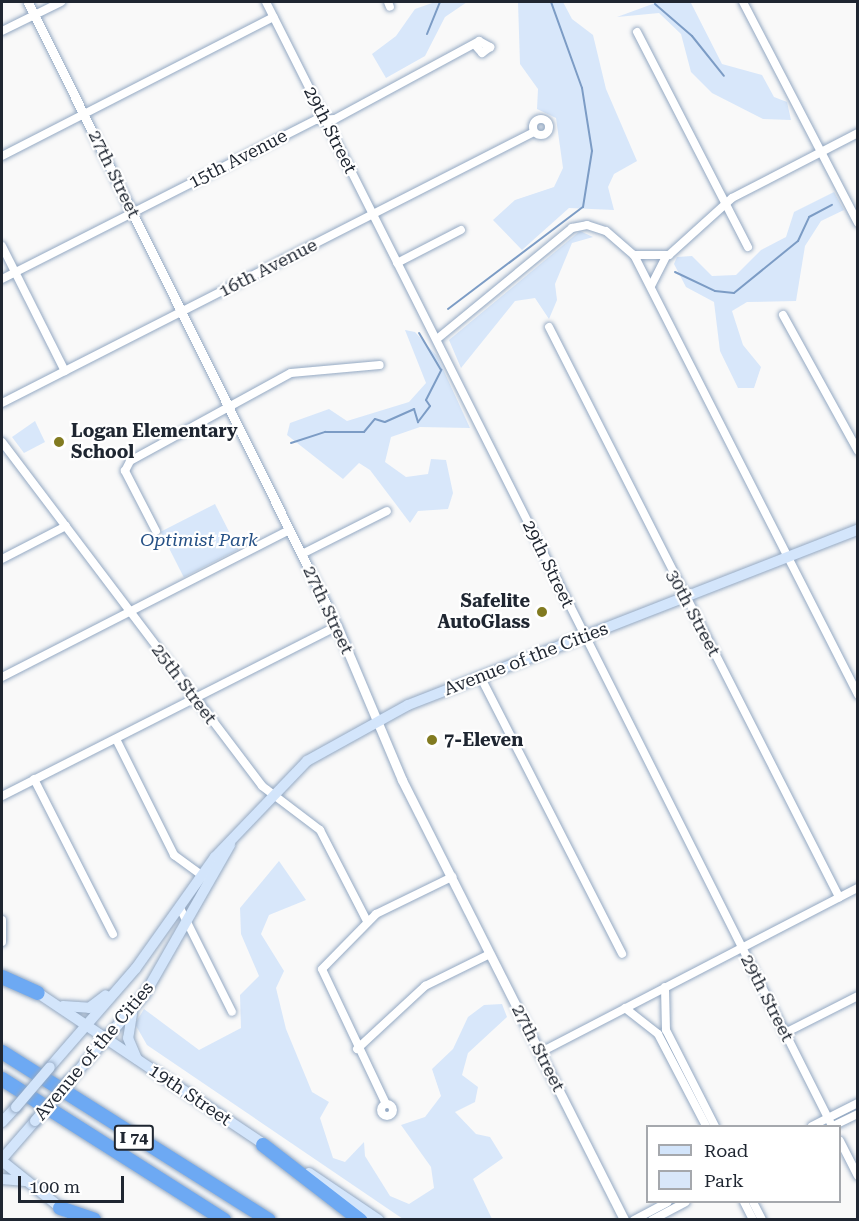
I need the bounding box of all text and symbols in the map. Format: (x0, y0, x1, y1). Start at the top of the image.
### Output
street label: 29th Street (299, 83, 361, 177)
street label: 15th Avenue (185, 125, 291, 193)
street label: 27th Street (84, 127, 144, 221)
street label: 16th Avenue (215, 234, 321, 302)
place label: Logan Elementary School (71, 421, 238, 464)
marker: Logan Elementary School (52, 435, 66, 449)
street label: 29th Street (518, 517, 578, 611)
park label: Optimist Park (140, 529, 258, 551)
street label: 27th Street (298, 563, 358, 657)
street label: 30th Street (661, 566, 725, 660)
place label: Safelite AutoGlass (438, 591, 530, 634)
marker: Safelite AutoGlass (535, 605, 549, 619)
street label: Avenue of the Cities (441, 618, 611, 700)
street label: 25th Street (147, 640, 221, 728)
place label: 7-Eleven (444, 729, 523, 751)
marker: 7-Eleven (425, 733, 439, 747)
street label: 29th Street (736, 951, 798, 1045)
street label: Avenue of the Cities (30, 977, 158, 1125)
street label: 27th Street (507, 1001, 569, 1095)
street label: 19th Street (145, 1060, 235, 1130)
road number: I 74 (113, 1125, 155, 1151)
legend (646, 1125, 841, 1203)
text: Road (704, 1140, 748, 1161)
scale bar (21, 1164, 128, 1202)
text: Park (704, 1170, 744, 1191)
text: 100 m (29, 1176, 80, 1197)

